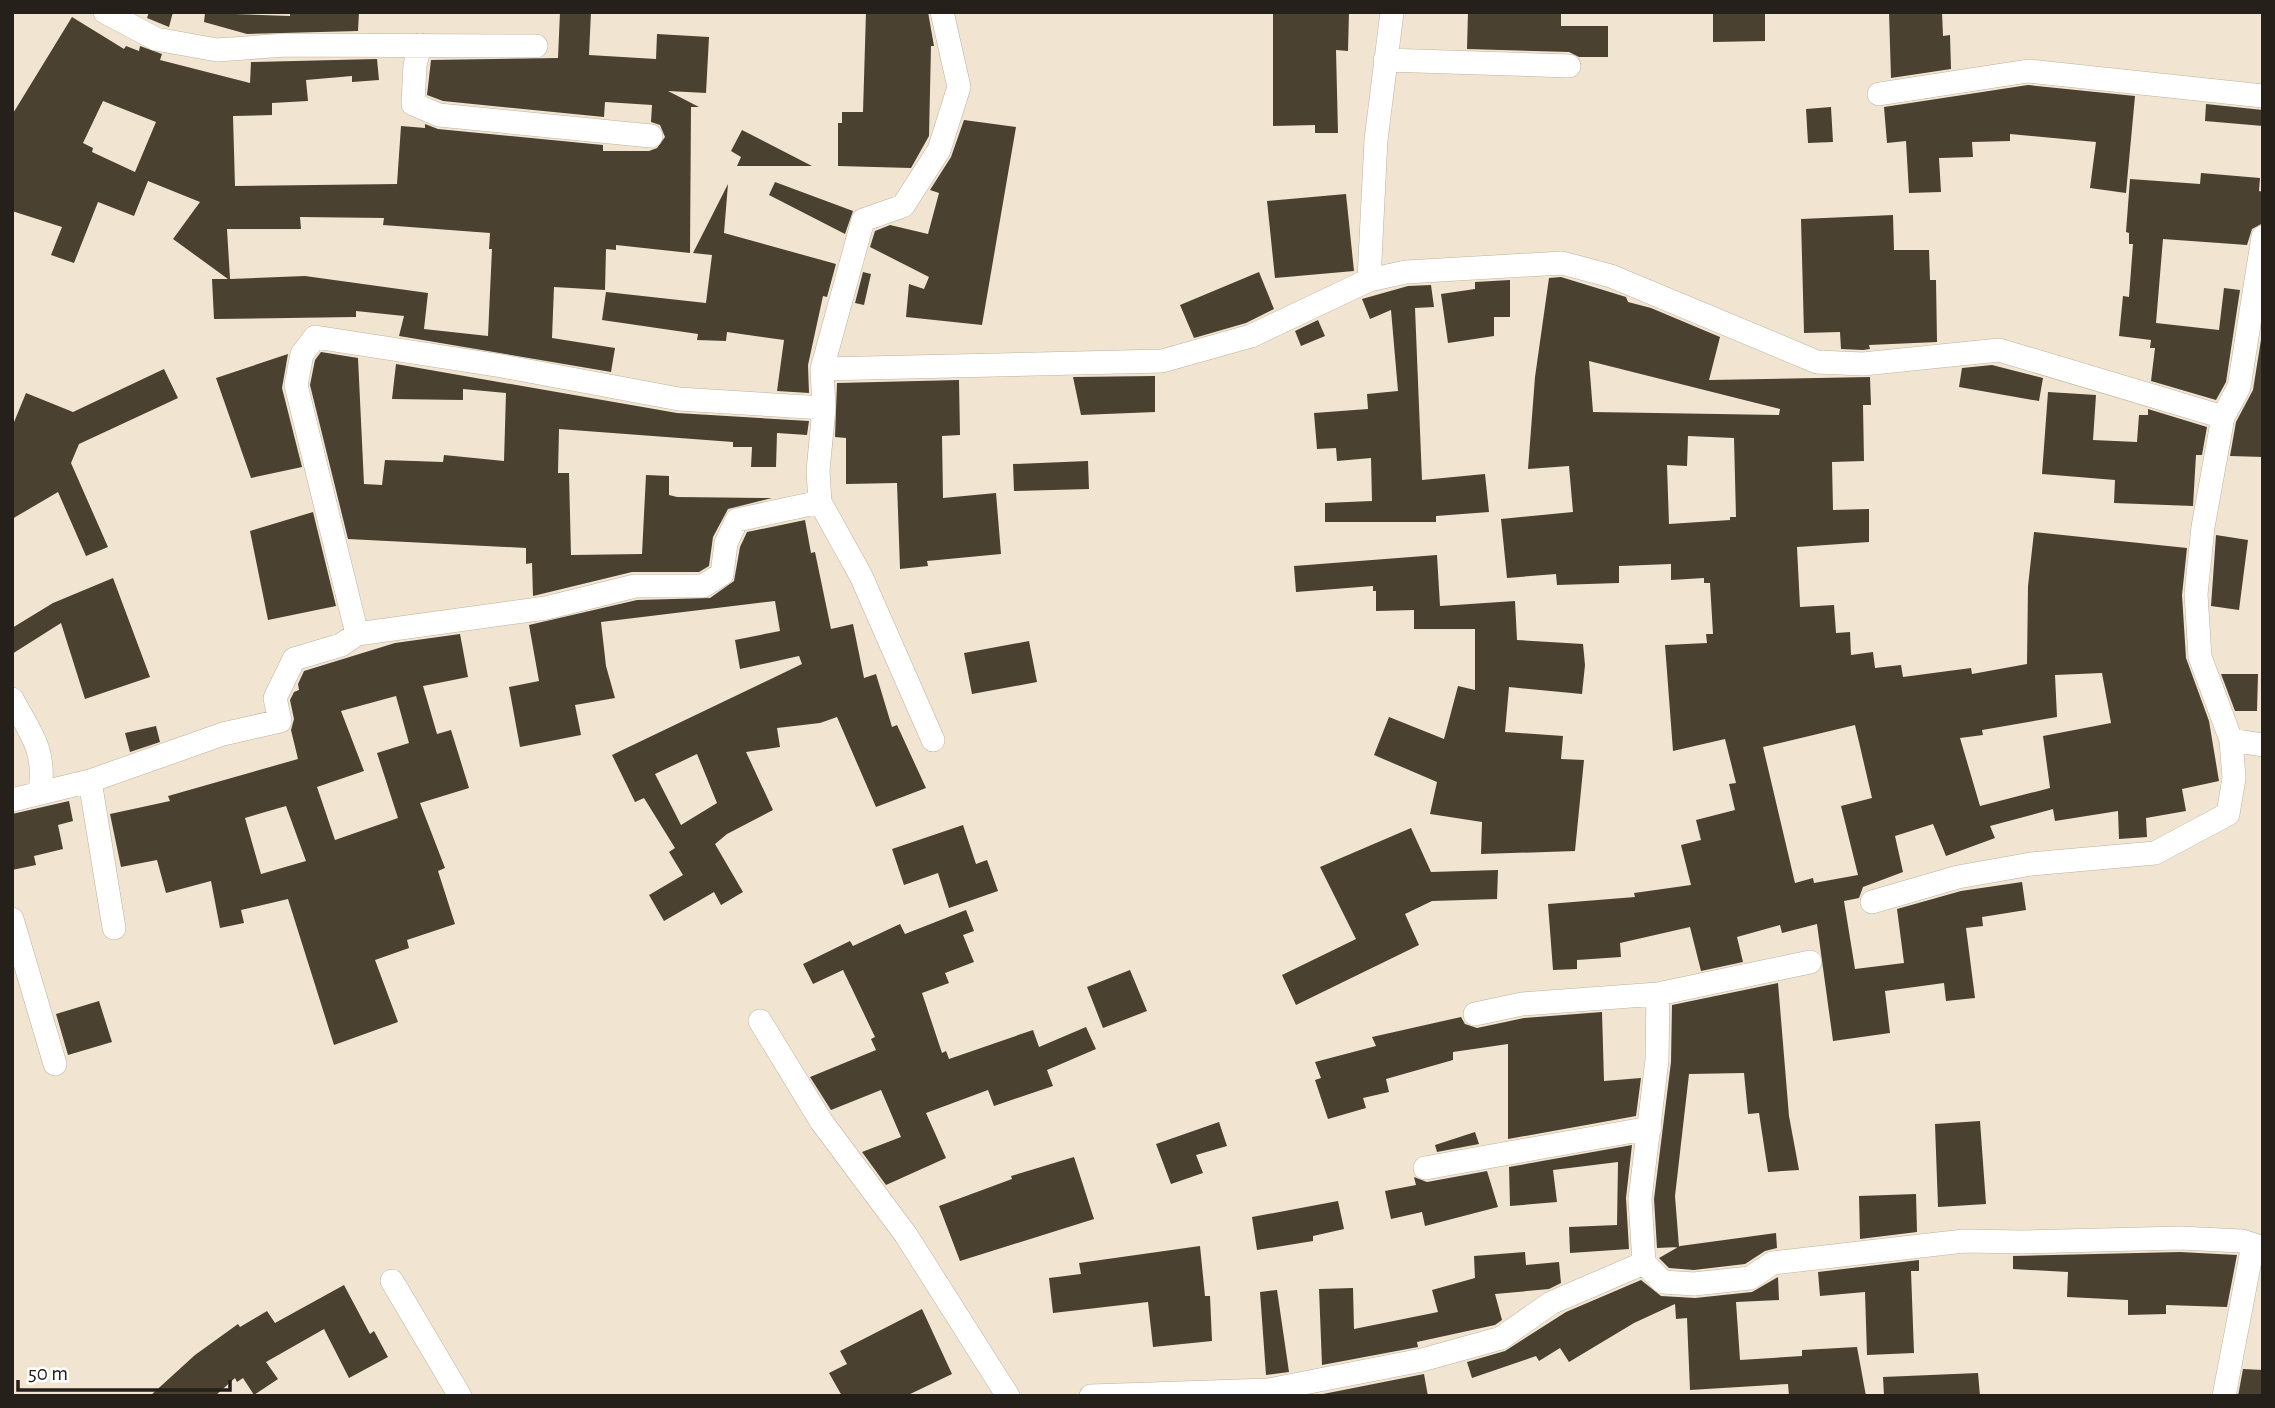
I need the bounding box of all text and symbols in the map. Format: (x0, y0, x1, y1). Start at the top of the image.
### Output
scale bar (18, 1348, 229, 1392)
text: 50 m (28, 1363, 68, 1384)

